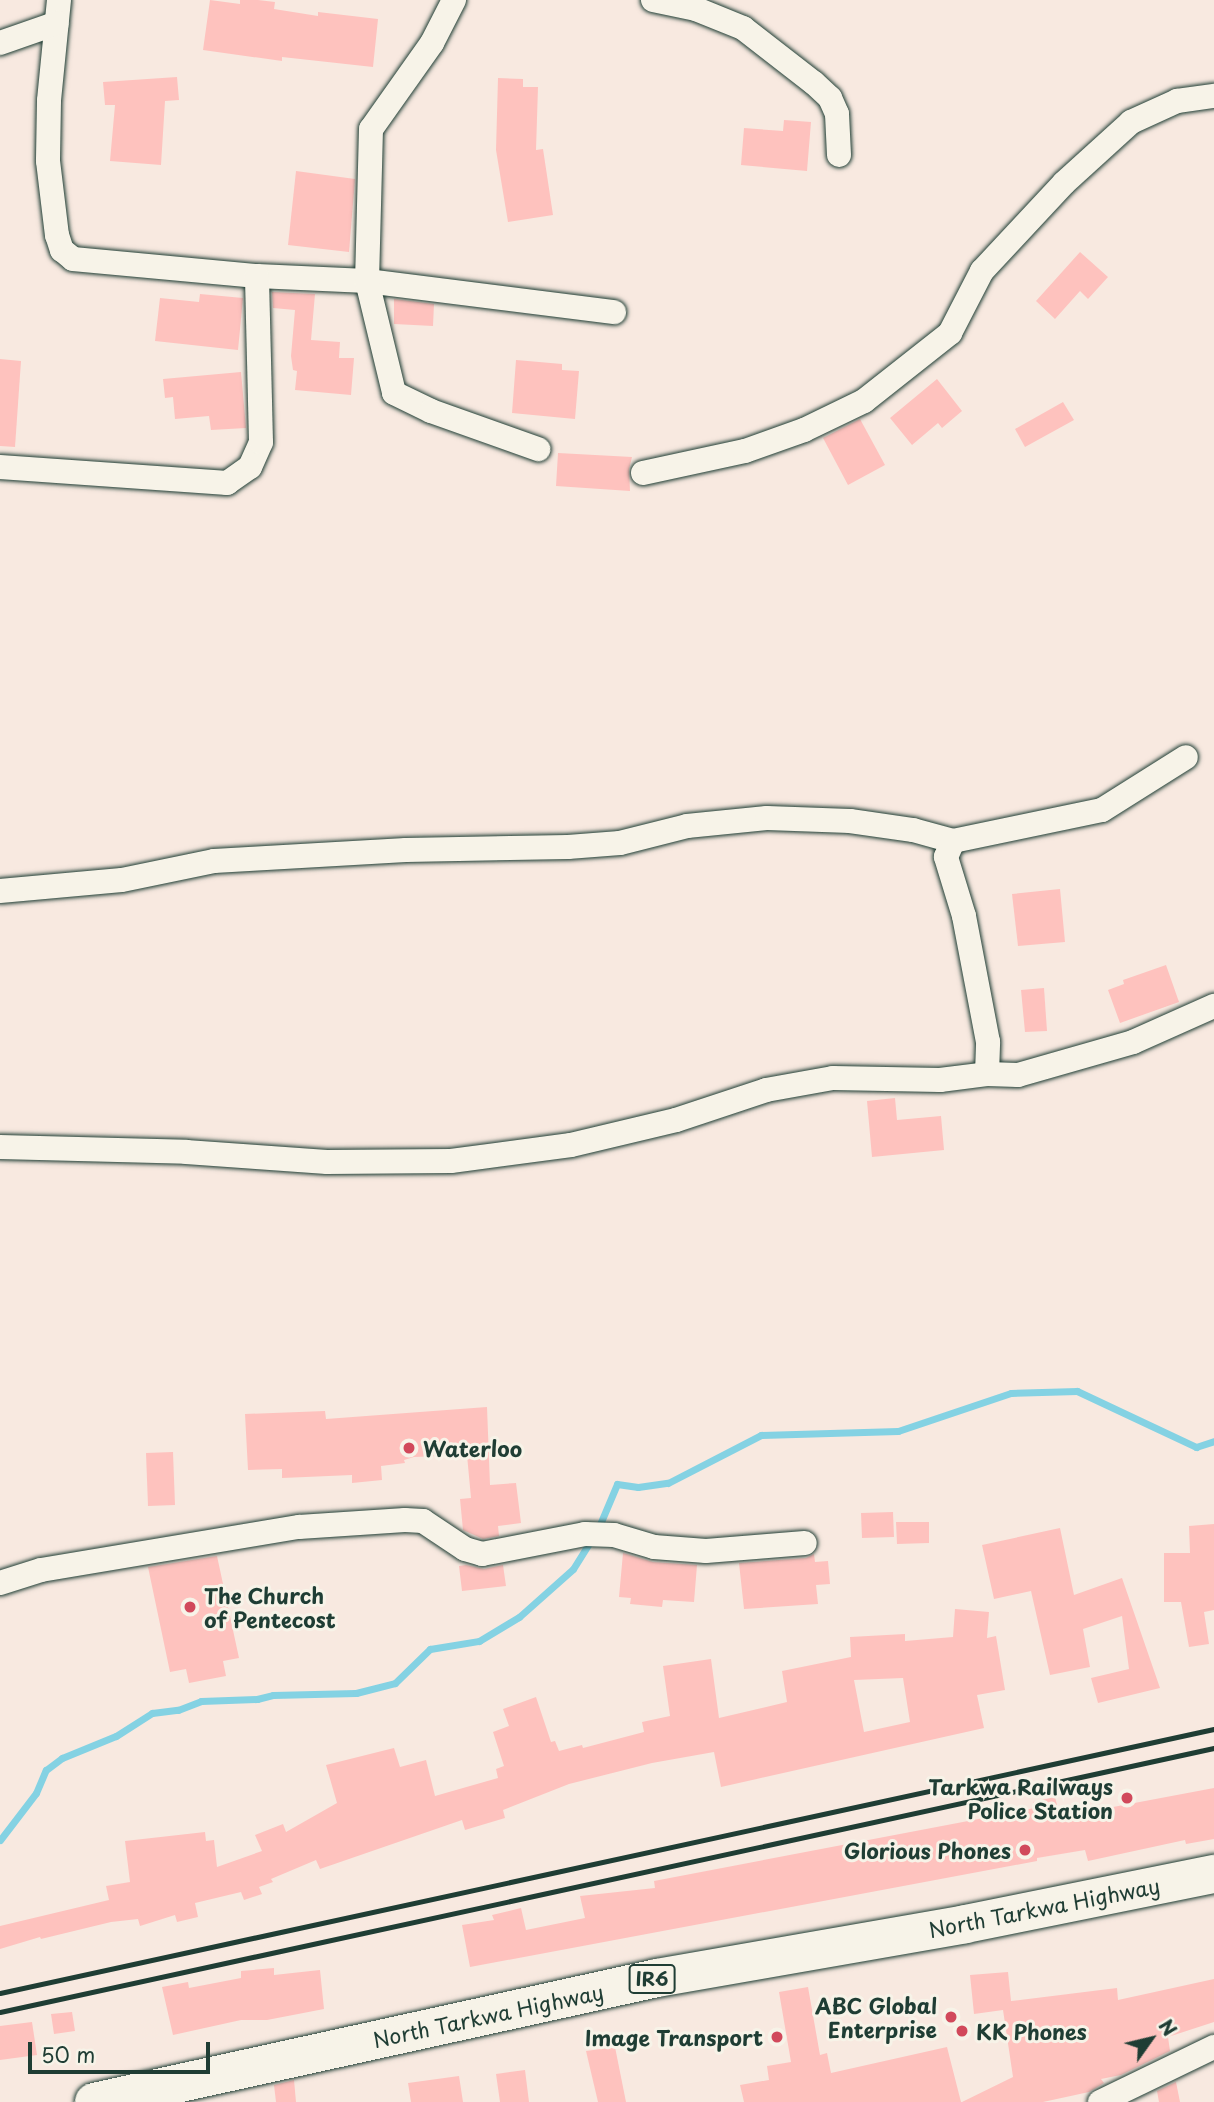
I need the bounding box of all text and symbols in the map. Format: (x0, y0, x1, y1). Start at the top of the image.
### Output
place label: Waterloo (423, 1435, 522, 1461)
marker: Waterloo (401, 1440, 417, 1456)
place label: The Church of Pentecost (204, 1582, 335, 1632)
marker: The Church of Pentecost (182, 1599, 198, 1615)
place label: Tarkwa Railways Police Station (930, 1773, 1113, 1823)
marker: Tarkwa Railways Police Station (1119, 1790, 1135, 1806)
place label: Glorious Phones (844, 1837, 1011, 1863)
marker: Glorious Phones (1017, 1842, 1033, 1858)
street label: North Tarkwa Highway (925, 1872, 1163, 1942)
road number: IR6 (628, 1964, 676, 1994)
street label: North Tarkwa Highway (370, 1978, 606, 2052)
place label: ABC Global Enterprise (815, 1992, 937, 2042)
north arrow (1116, 2004, 1186, 2074)
marker: ABC Global Enterprise (943, 2009, 959, 2025)
text: N (1153, 2013, 1184, 2041)
place label: KK Phones (976, 2018, 1088, 2044)
marker: KK Phones (954, 2023, 970, 2039)
place label: Image Transport (585, 2024, 763, 2050)
scale bar (32, 2028, 214, 2072)
marker: Image Transport (769, 2029, 785, 2045)
text: 50 m (41, 2038, 95, 2070)

